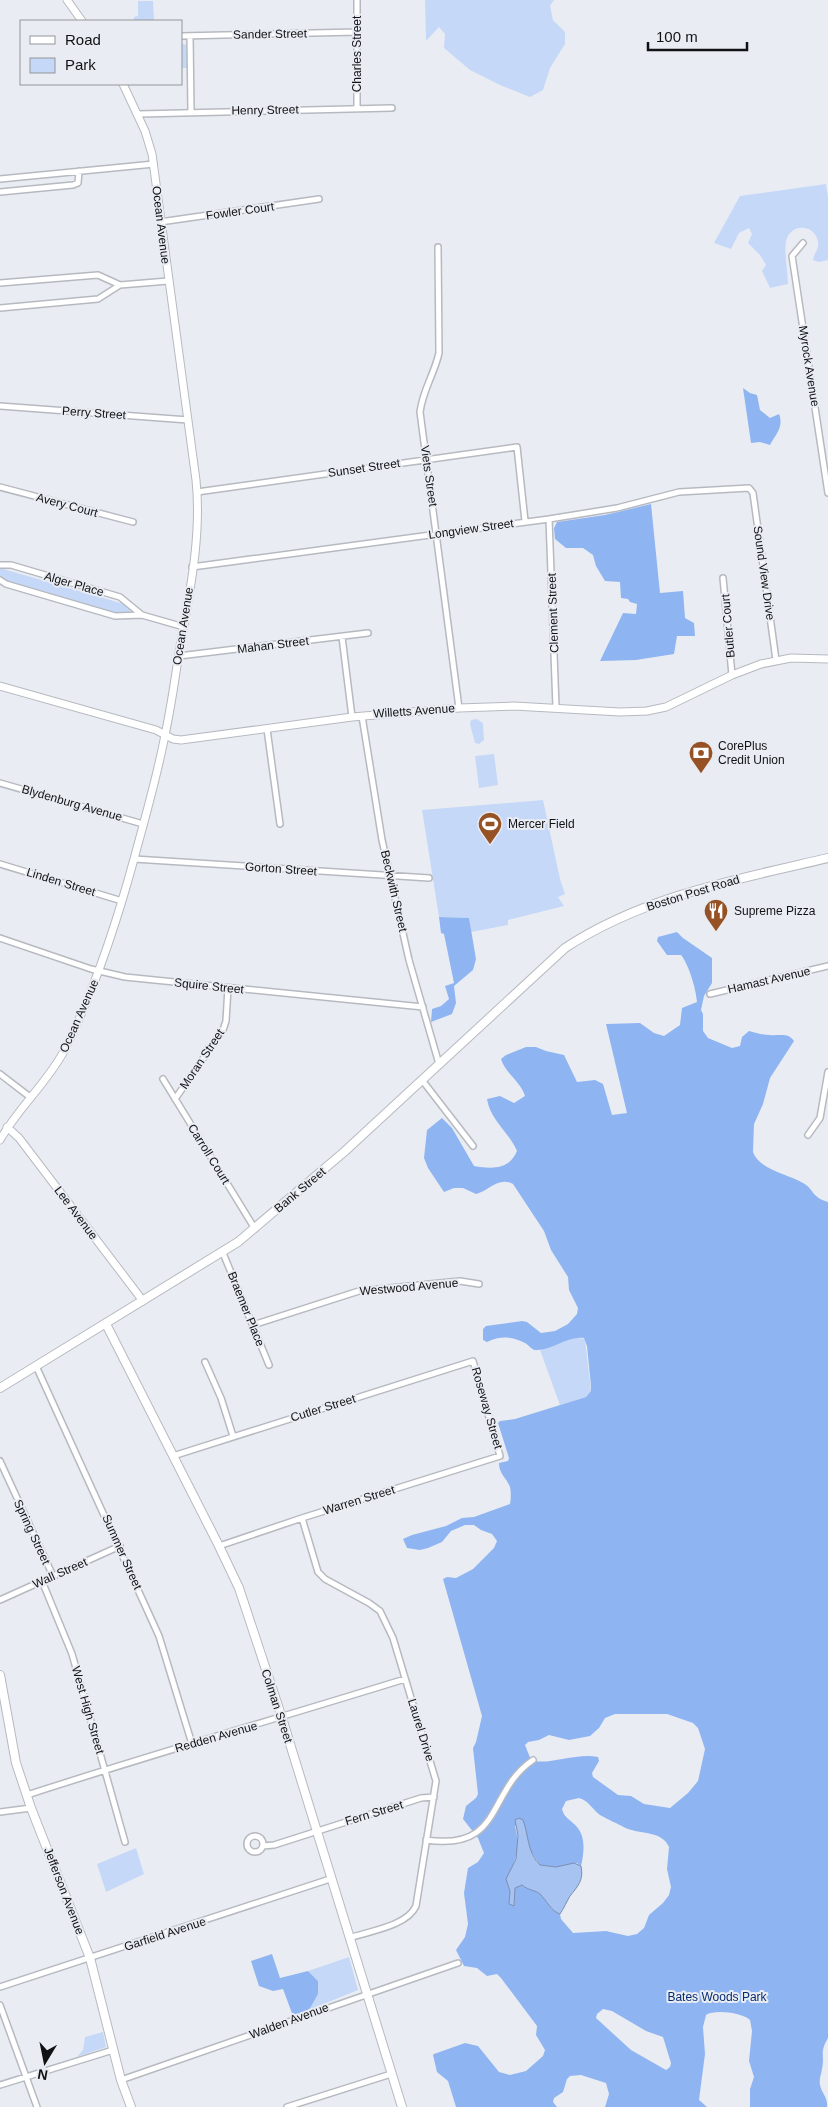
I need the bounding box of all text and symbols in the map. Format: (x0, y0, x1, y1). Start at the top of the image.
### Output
street label: Charles Street (350, 15, 364, 92)
legend (20, 20, 182, 85)
scale bar (648, 20, 747, 52)
street label: Sander Street (233, 26, 308, 42)
text: 100 m (656, 28, 698, 45)
text: Road (65, 31, 101, 48)
text: Park (65, 56, 96, 73)
street label: Henry Street (231, 102, 299, 118)
street label: Ocean Avenue (149, 185, 173, 265)
street label: Fowler Court (205, 199, 276, 223)
street label: Myrock Avenue (796, 324, 822, 408)
street label: Perry Street (62, 404, 127, 422)
street label: Viets Street (418, 444, 440, 508)
street label: Sunset Street (327, 456, 402, 480)
street label: Avery Court (35, 490, 100, 520)
street label: Longview Street (427, 516, 515, 542)
street label: Sound View Drive (750, 525, 778, 621)
street label: Alger Place (43, 569, 106, 599)
street label: Clement Street (545, 572, 561, 653)
street label: Ocean Avenue (170, 586, 196, 666)
street label: Butler Court (718, 593, 738, 659)
street label: Mahan Street (236, 634, 310, 656)
street label: Willetts Avenue (373, 701, 456, 721)
place label: CorePlus Credit Union (718, 739, 785, 767)
bank icon: CorePlus Credit Union (688, 740, 714, 774)
street label: Blydenburg Avenue (20, 782, 124, 824)
sports icon: Mercer Field (477, 811, 503, 845)
place label: Mercer Field (508, 817, 575, 831)
street label: Beckwith Street (378, 849, 410, 934)
street label: Gorton Street (245, 860, 318, 879)
street label: Linden Street (25, 865, 98, 899)
street label: Boston Post Road (645, 872, 741, 914)
restaurant icon: Supreme Pizza (703, 898, 729, 932)
place label: Supreme Pizza (734, 904, 816, 918)
street label: Hamast Avenue (726, 964, 812, 996)
street label: Squire Street (173, 975, 245, 997)
street label: Ocean Avenue (57, 977, 101, 1055)
street label: Moran Street (177, 1026, 228, 1092)
street label: Carroll Court (185, 1121, 233, 1187)
street label: Bank Street (271, 1164, 329, 1216)
street label: Lee Avenue (51, 1184, 101, 1243)
street label: Braemer Place (225, 1270, 267, 1349)
street label: Westwood Avenue (359, 1276, 459, 1298)
street label: Roseway Street (469, 1365, 506, 1451)
street label: Cutler Street (289, 1391, 358, 1425)
street label: Warren Street (321, 1482, 397, 1518)
street label: Spring Street (11, 1497, 53, 1567)
street label: Summer Street (99, 1512, 145, 1592)
street label: Wall Street (31, 1554, 90, 1591)
street label: West High Street (69, 1665, 107, 1756)
street label: Colman Street (258, 1667, 296, 1745)
street label: Laurel Drive (405, 1697, 437, 1763)
street label: Redden Avenue (173, 1718, 259, 1755)
street label: Fern Street (343, 1797, 405, 1828)
street label: Jefferson Avenue (41, 1845, 87, 1937)
street label: Garfield Avenue (122, 1914, 208, 1954)
park label: Bates Woods Park (667, 1990, 768, 2004)
street label: Walden Avenue (247, 2000, 331, 2042)
north arrow (20, 2037, 70, 2087)
text: N (36, 2066, 49, 2084)

